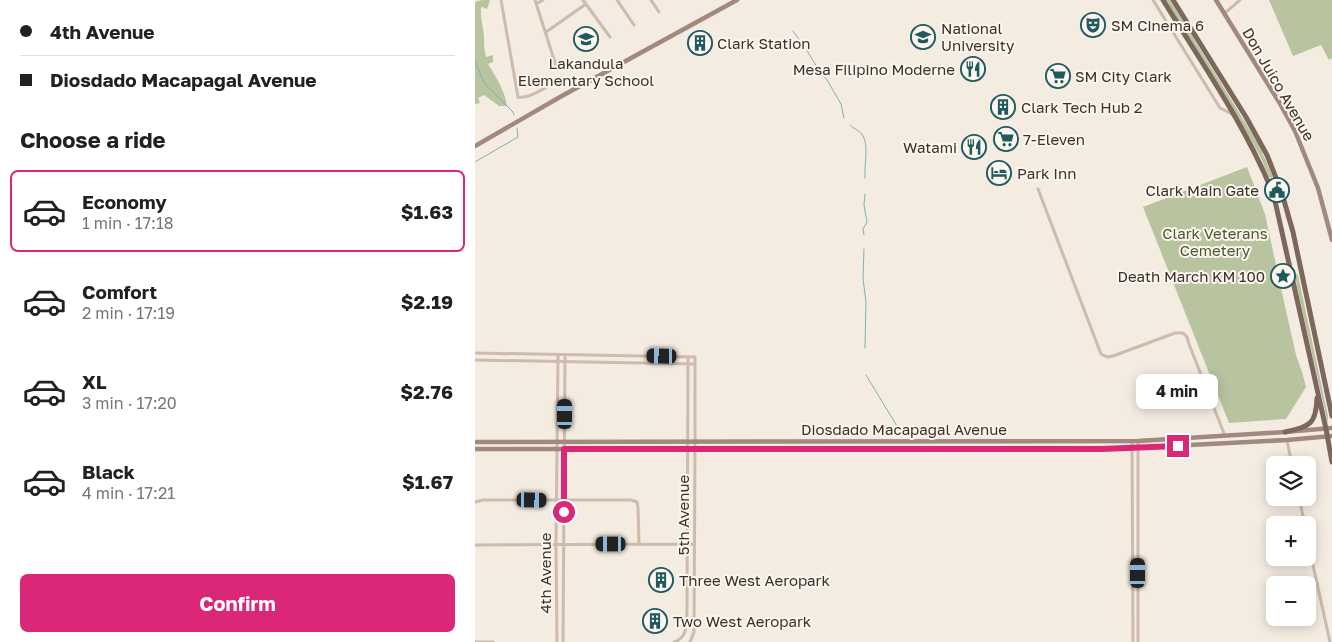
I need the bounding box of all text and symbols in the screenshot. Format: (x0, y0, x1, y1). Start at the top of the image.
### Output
theatre icon: SM Cinema 6 (1080, 12, 1106, 38)
place label: SM Cinema 6 (1111, 16, 1204, 34)
place label: National University (941, 19, 1015, 54)
text: 4th Avenue (50, 20, 154, 43)
school or university icon: National University (910, 24, 936, 50)
street label: Don Juico Avenue (1239, 24, 1319, 144)
school or university icon: Lakandula Elementary School (573, 26, 599, 52)
building icon: Clark Station (687, 30, 713, 56)
place label: Clark Station (717, 34, 810, 52)
place label: Lakandula Elementary School (518, 54, 654, 89)
restaurant icon: Mesa Filipino Moderne (960, 56, 986, 82)
place label: Mesa Filipino Moderne (793, 60, 955, 78)
supermarket icon: SM City Clark (1045, 63, 1071, 89)
place label: SM City Clark (1075, 67, 1172, 85)
text: Diosdado Macapagal Avenue (50, 68, 316, 91)
building icon: Clark Tech Hub 2 (990, 94, 1016, 120)
place label: Clark Tech Hub 2 (1021, 98, 1143, 116)
text: Choose a ride (20, 126, 166, 153)
supermarket icon: 7-Eleven (993, 126, 1019, 152)
place label: 7-Eleven (1023, 130, 1085, 148)
restaurant icon: Watami (961, 134, 987, 160)
place label: Watami (903, 138, 957, 156)
hotel icon: Park Inn (986, 160, 1012, 186)
place label: Park Inn (1017, 164, 1076, 182)
public building icon: Clark Main Gate (1264, 177, 1290, 203)
place label: Clark Main Gate (1145, 181, 1259, 199)
icon: car (22, 189, 67, 234)
text: Economy (82, 190, 167, 213)
text: $1.63 (401, 200, 453, 223)
text: 1 min · 17:18 (82, 213, 173, 233)
park label: Clark Veterans Cemetery (1162, 224, 1268, 259)
place icon: Death March KM 100 (1270, 263, 1296, 289)
place label: Death March KM 100 (1117, 267, 1265, 285)
icon: car (22, 279, 67, 324)
text: Comfort (82, 280, 157, 303)
text: $2.19 (401, 290, 453, 313)
text: 2 min · 17:19 (82, 303, 175, 323)
car (646, 348, 677, 364)
icon: car (22, 369, 67, 414)
text: XL (82, 370, 107, 393)
callout: 4 min (1137, 374, 1219, 408)
text: $2.76 (400, 380, 453, 403)
text: 4 min (1156, 381, 1198, 401)
text: 3 min · 17:20 (82, 393, 177, 413)
car (557, 399, 572, 429)
street label: Diosdado Macapagal Avenue (801, 420, 1007, 438)
route end (1167, 435, 1189, 457)
map controls (1266, 456, 1316, 626)
button: layers (1266, 456, 1316, 506)
icon: car (22, 459, 67, 504)
text: Black (82, 460, 135, 483)
text: $1.67 (402, 470, 453, 493)
street label: 5th Avenue (674, 474, 692, 555)
text: 4 min · 17:21 (82, 483, 175, 503)
car (516, 492, 547, 508)
route start (553, 501, 575, 523)
button: + (1266, 516, 1316, 566)
street label: 4th Avenue (536, 532, 554, 614)
car (596, 537, 626, 552)
car (1130, 558, 1145, 588)
building icon: Three West Aeropark (648, 567, 674, 593)
place label: Three West Aeropark (679, 571, 830, 589)
button: Confirm (20, 574, 455, 632)
button: − (1266, 576, 1316, 626)
building icon: Two West Aeropark (642, 608, 668, 634)
place label: Two West Aeropark (673, 612, 812, 630)

